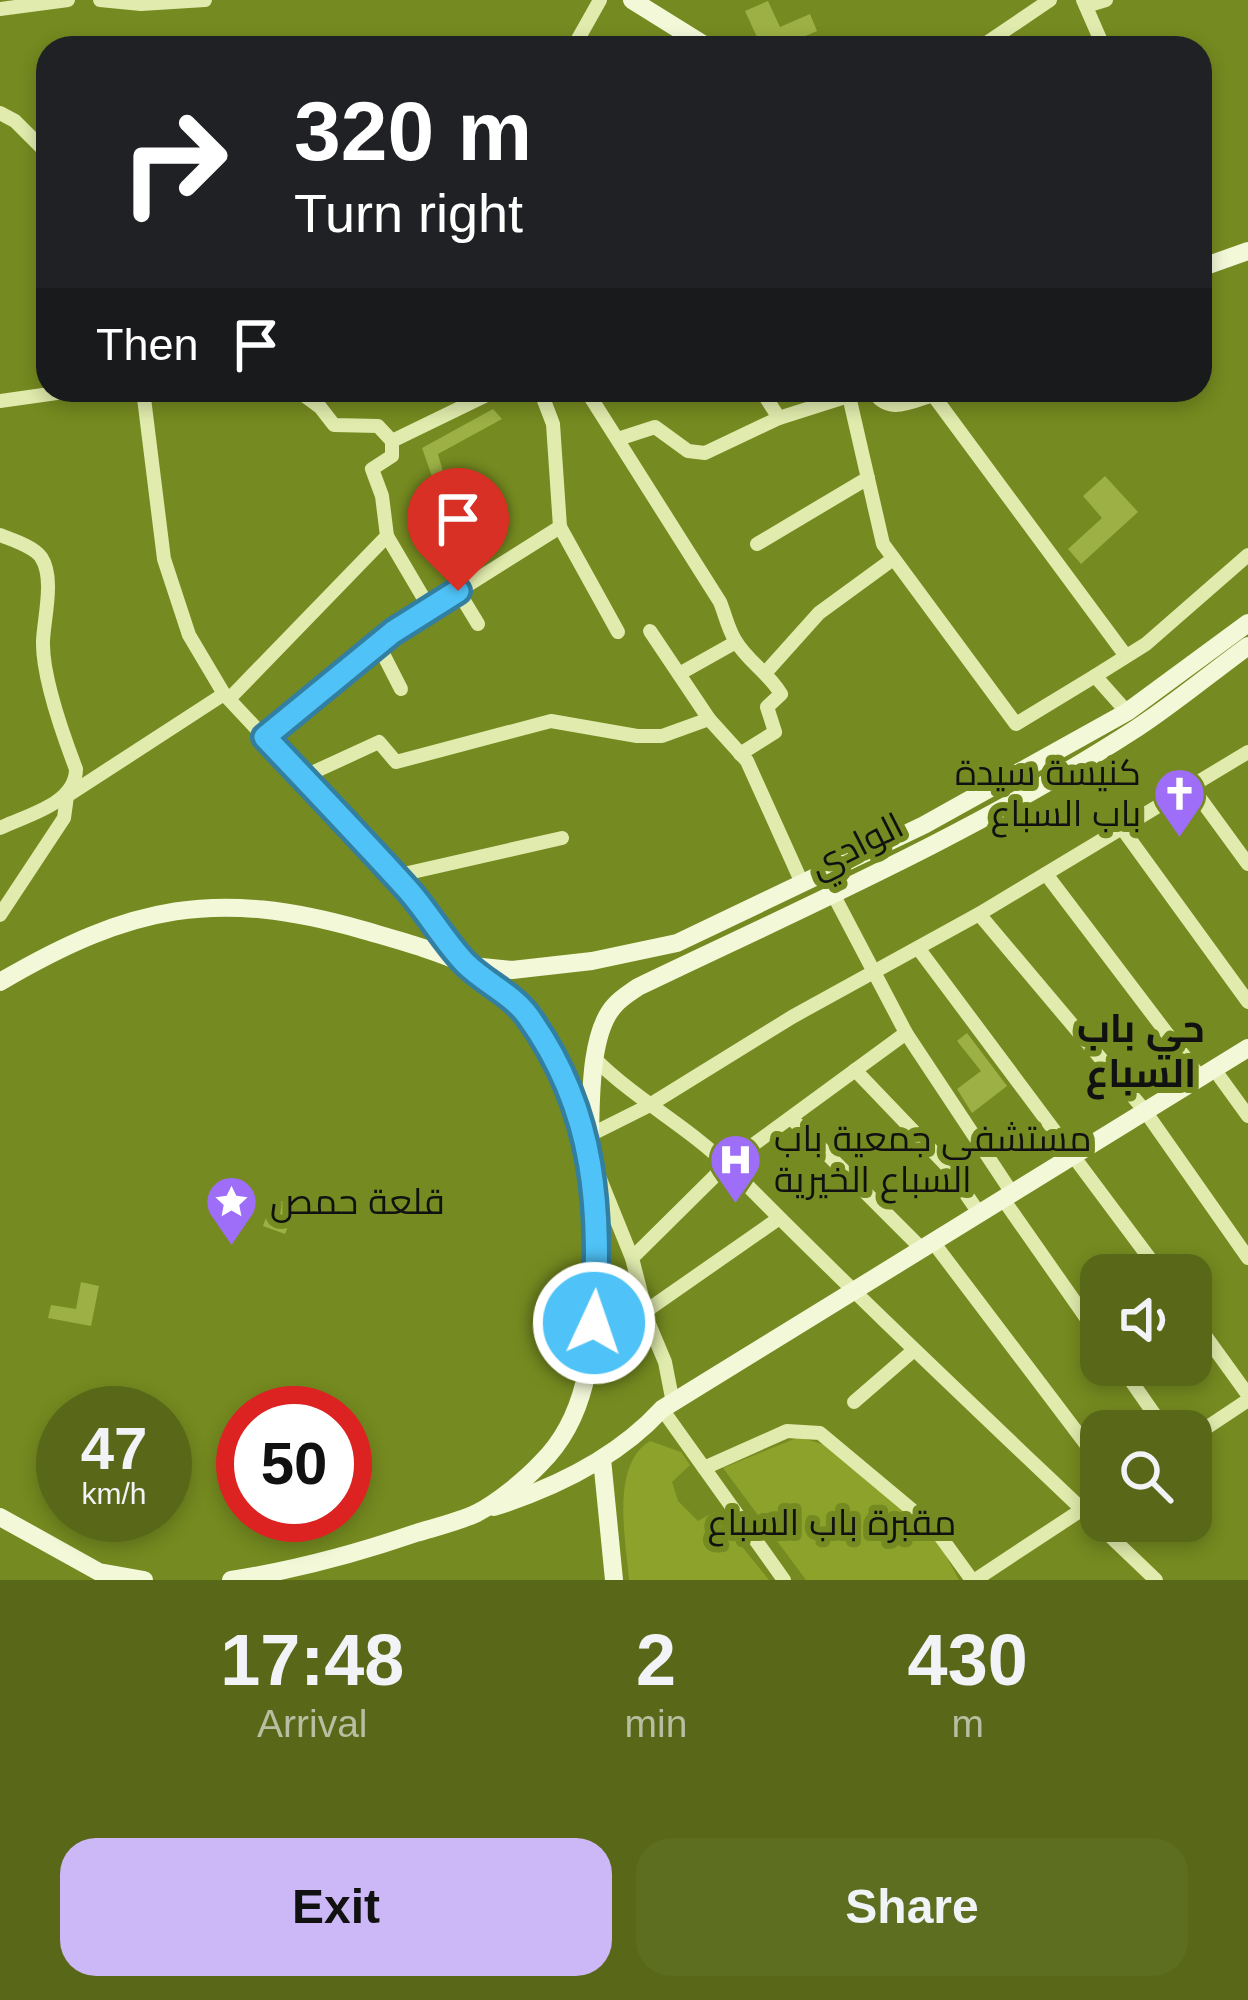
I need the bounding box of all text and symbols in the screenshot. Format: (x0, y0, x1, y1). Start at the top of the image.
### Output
icon: right (96, 84, 252, 240)
text: 320 m (294, 84, 532, 178)
text: Turn right (294, 183, 523, 243)
icon: arrive (223, 312, 289, 378)
text: Then (96, 319, 199, 370)
pin (407, 468, 509, 591)
icon: arrive (425, 486, 491, 552)
place label: كنيسة سيدة باب السباع (955, 752, 1141, 838)
church icon: كنيسة سيدة باب السباع (1152, 765, 1208, 839)
street label: الوادي (802, 804, 913, 892)
district label: حي باب السباع (1077, 1007, 1205, 1100)
place label: مستشفى جمعية باب السباع الخيرية (774, 1118, 1092, 1204)
hospital icon: مستشفى جمعية باب السباع الخيرية (707, 1131, 763, 1205)
place icon: قلعة حمص (203, 1173, 259, 1247)
place label: قلعة حمص (270, 1181, 445, 1223)
map controls (1080, 1254, 1212, 1542)
button: sound (1080, 1254, 1212, 1386)
position arrow (531, 1260, 657, 1386)
speed limit sign: 50 (216, 1386, 372, 1542)
button: search (1080, 1410, 1212, 1542)
text: 47 (81, 1415, 147, 1482)
text: km/h (81, 1477, 147, 1510)
park label: مقبرة باب السباع (708, 1502, 956, 1547)
text: 17:48 (220, 1620, 404, 1700)
text: 2 (636, 1620, 676, 1700)
text: 430 (908, 1620, 1028, 1700)
text: Arrival (257, 1702, 368, 1745)
text: min (625, 1702, 687, 1745)
text: m (951, 1702, 984, 1745)
button: Exit (60, 1838, 612, 1976)
button: Share (636, 1838, 1188, 1976)

